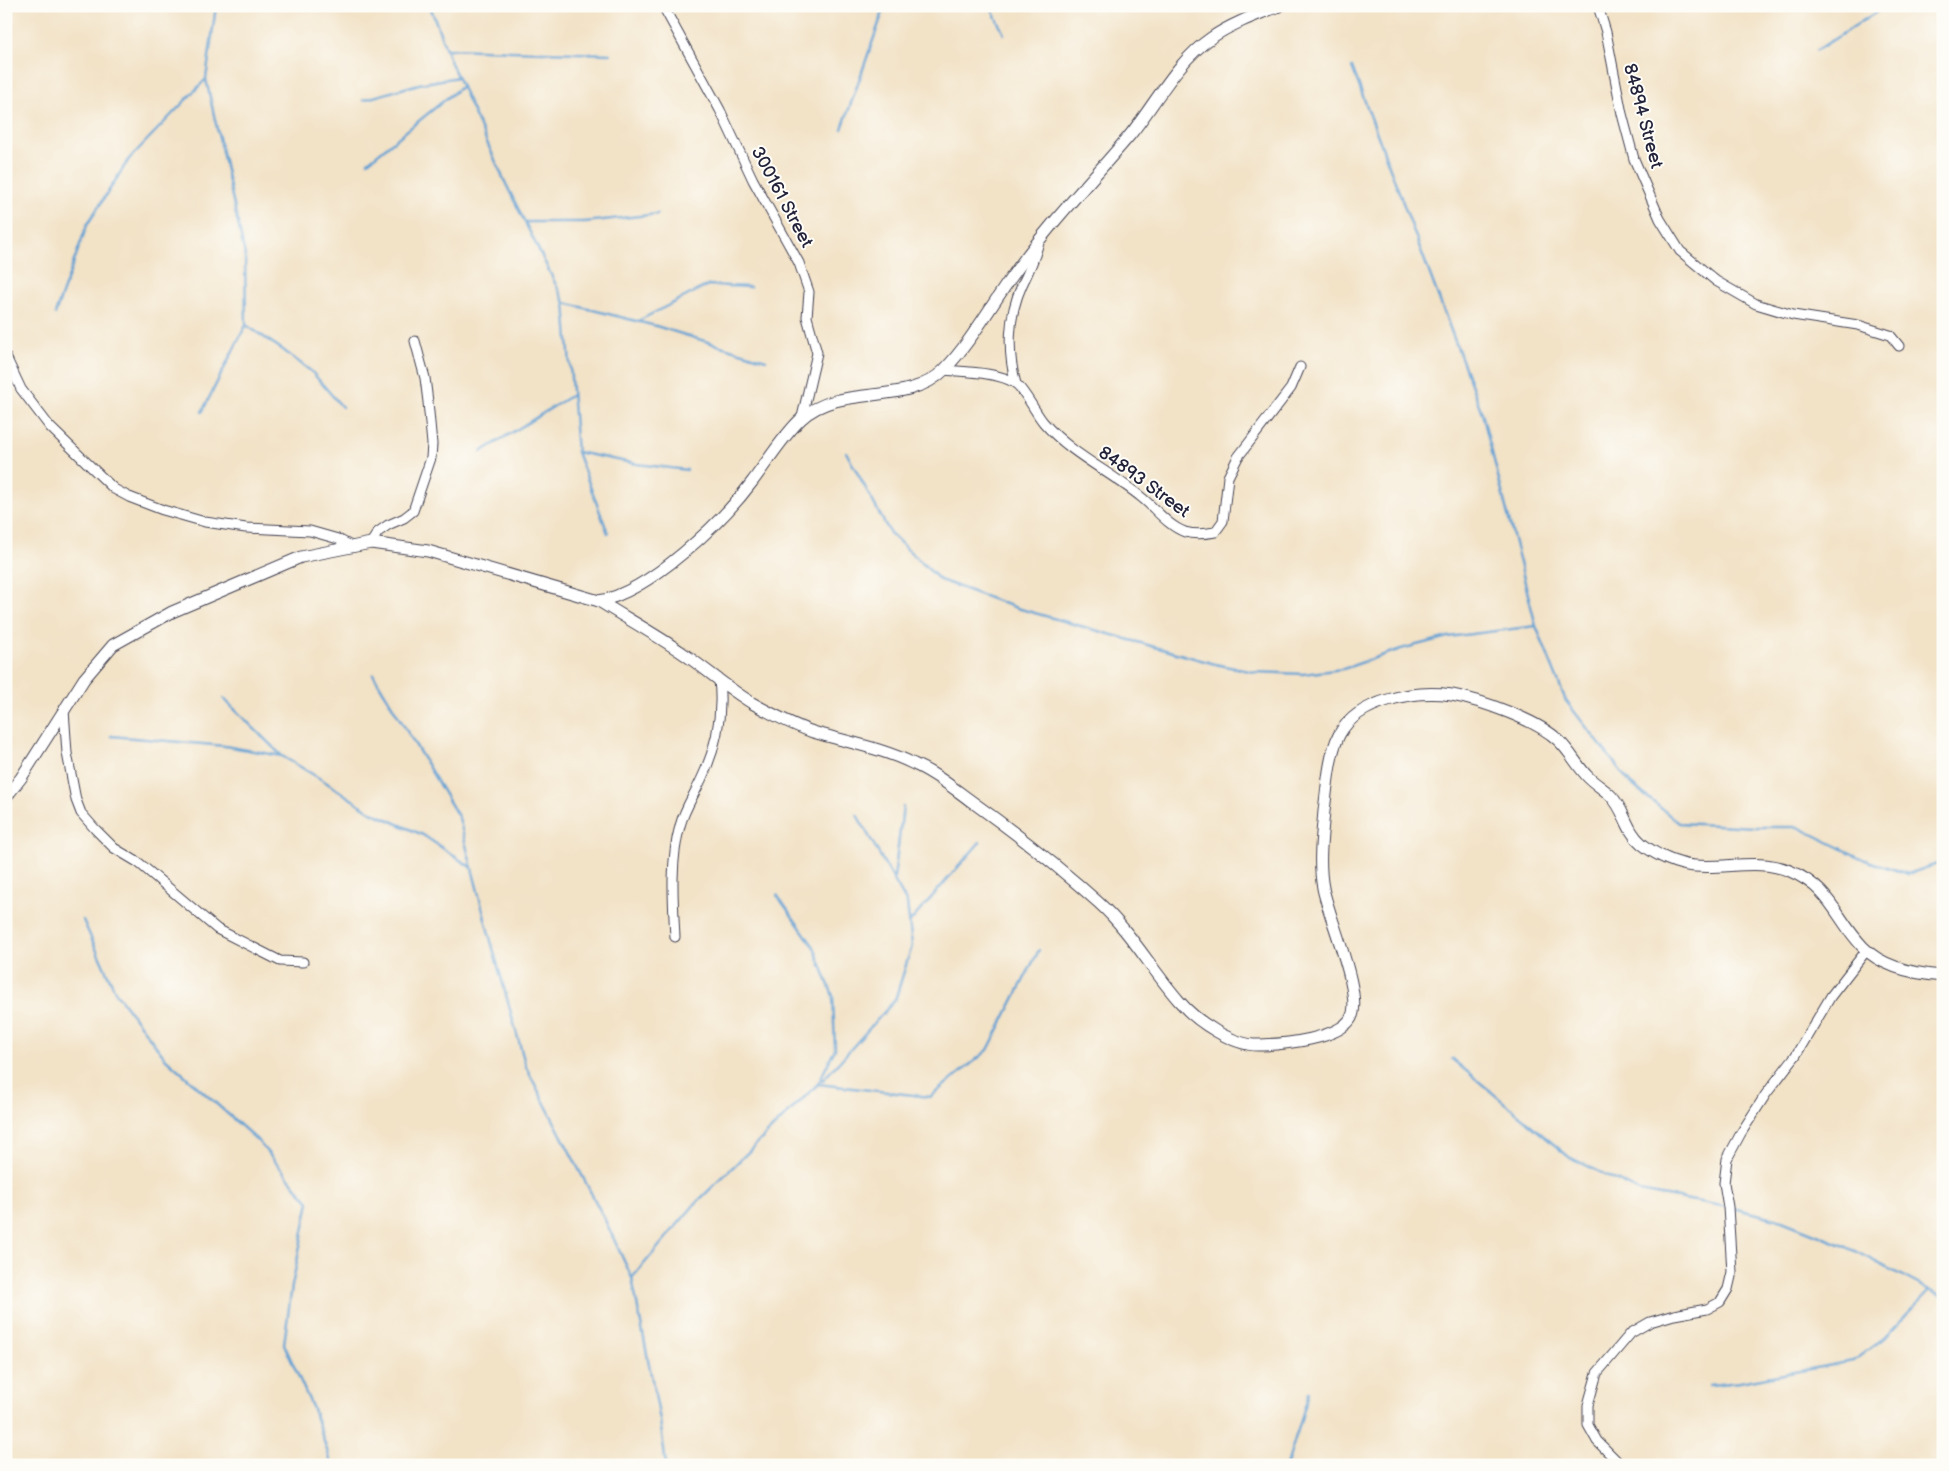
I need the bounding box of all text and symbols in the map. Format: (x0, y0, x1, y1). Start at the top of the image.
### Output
street label: 84894 Street (1619, 61, 1667, 171)
street label: 300161 Street (747, 143, 818, 251)
street label: 84893 Street (1094, 442, 1194, 522)

